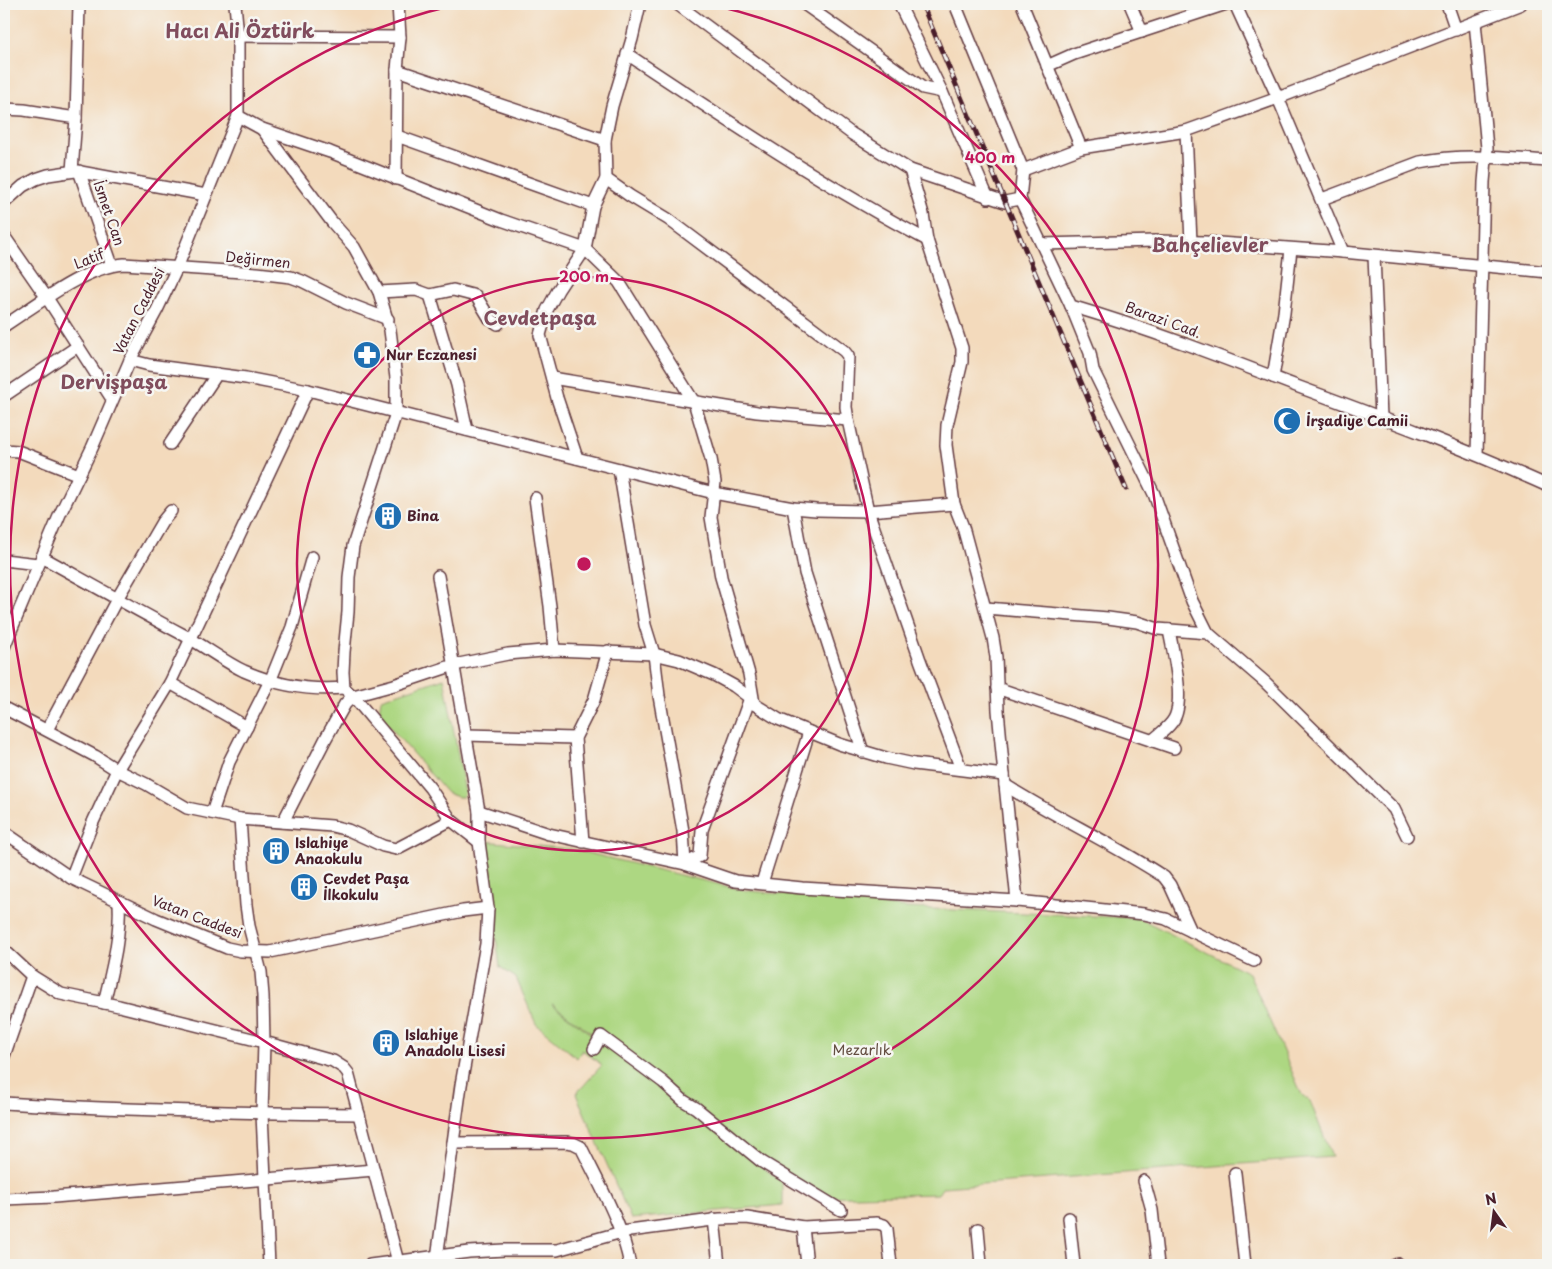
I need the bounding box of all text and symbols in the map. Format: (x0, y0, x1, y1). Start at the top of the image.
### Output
district label: Hacı Ali Öztürk (166, 16, 315, 44)
text: 400 m (965, 145, 1015, 168)
street label: İsmet Can (89, 177, 130, 248)
district label: Bahçelievler (1151, 230, 1269, 258)
street label: Latif (70, 242, 108, 274)
street label: Değirmen (225, 246, 292, 273)
street label: Vatan Caddesi (108, 263, 170, 358)
text: 200 m (559, 264, 609, 287)
street label: Barazi Cad. (1122, 296, 1204, 343)
district label: Cevdetpaşa (483, 303, 597, 331)
pharmacy icon: Nur Eczanesi (352, 340, 382, 370)
place label: Nur Eczanesi (386, 344, 477, 365)
district label: Dervişpaşa (61, 367, 167, 395)
mosque icon: İrşadiye Camii (1272, 406, 1302, 436)
place label: İrşadiye Camii (1306, 410, 1408, 431)
building icon: Bina (373, 501, 403, 531)
place label: Bina (407, 505, 439, 526)
centre of rings (575, 555, 593, 573)
place label: Islahiye Anaokulu (294, 832, 362, 869)
building icon: Islahiye Anaokulu (261, 836, 291, 866)
place label: Cevdet Paşa İlkokulu (323, 868, 410, 905)
building icon: Cevdet Paşa İlkokulu (289, 872, 319, 902)
street label: Vatan Caddesi (149, 890, 246, 943)
place label: Islahiye Anadolu Lisesi (405, 1024, 505, 1061)
building icon: Islahiye Anadolu Lisesi (371, 1028, 401, 1058)
park label: Mezarlık (833, 1039, 892, 1060)
north arrow (1470, 1186, 1520, 1236)
text: N (1483, 1187, 1499, 1210)

